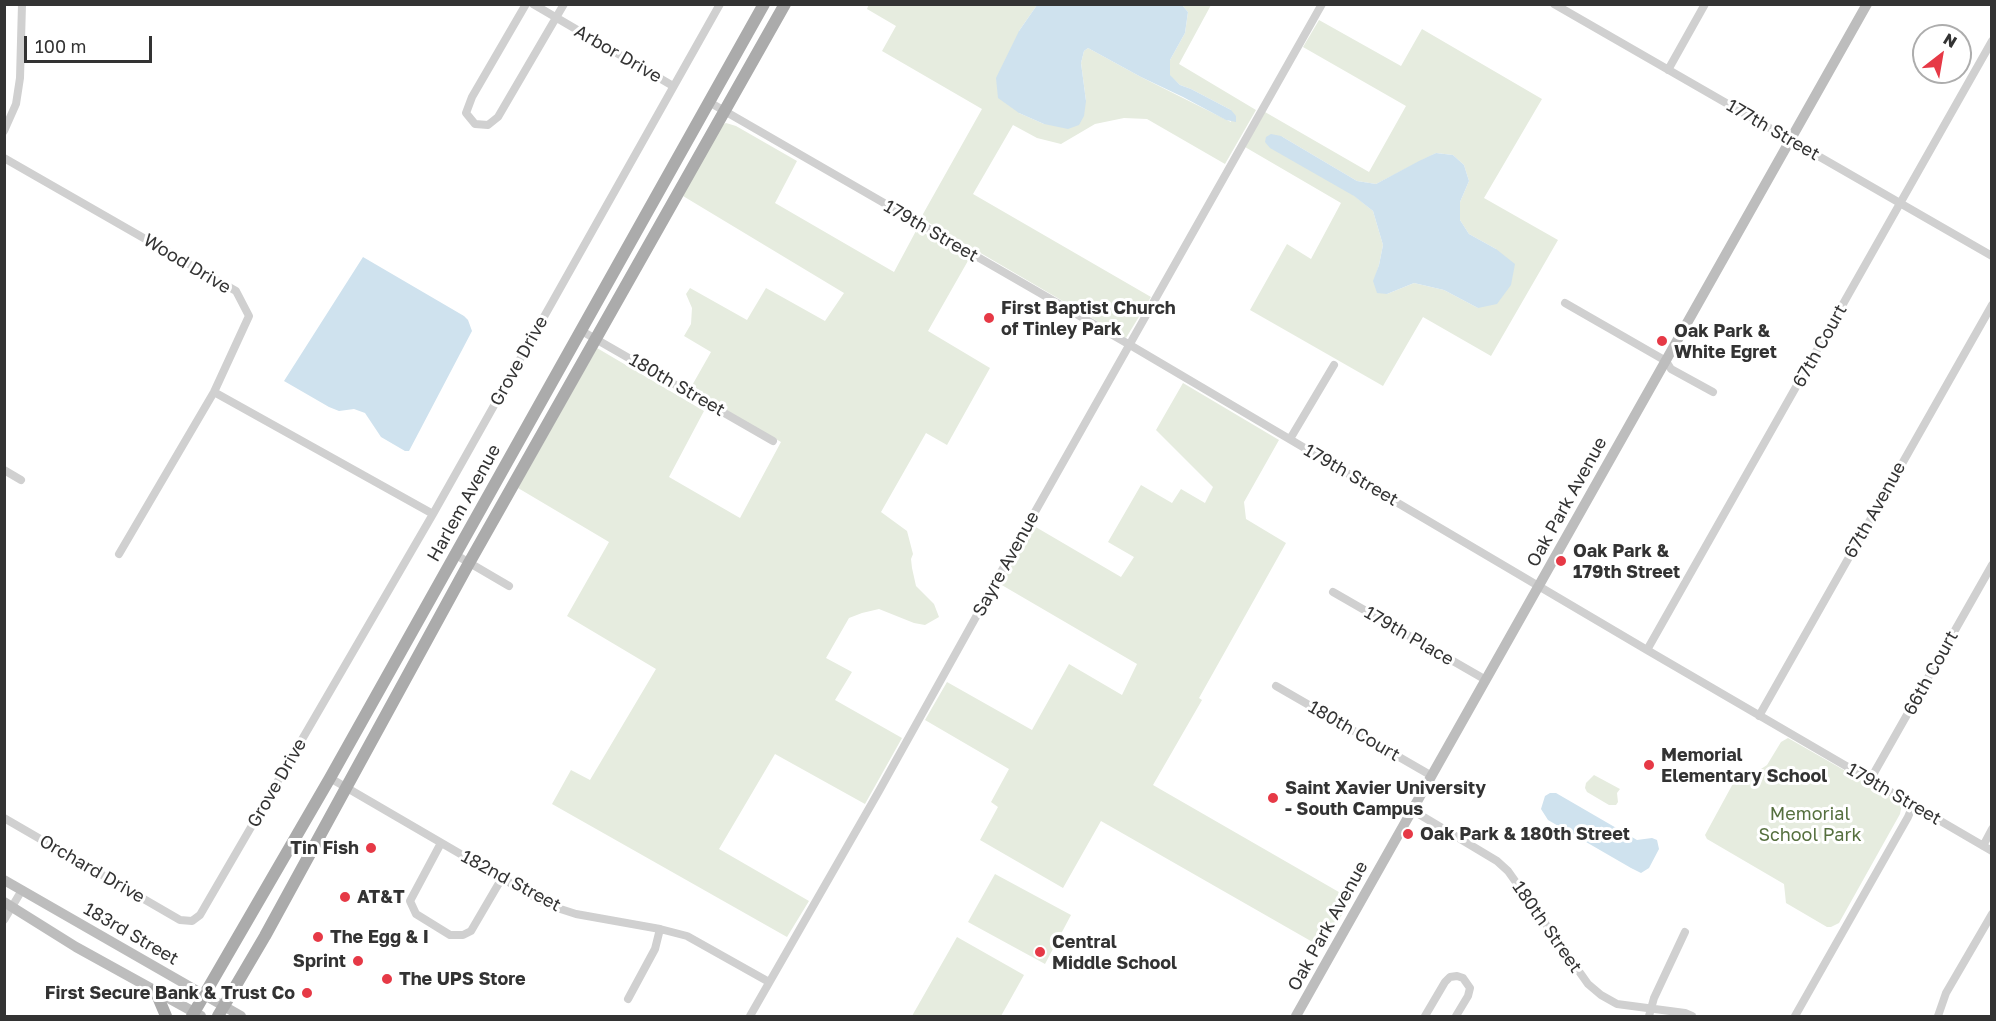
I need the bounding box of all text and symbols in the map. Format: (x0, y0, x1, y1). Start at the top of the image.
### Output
street label: Arbor Drive (571, 20, 665, 88)
scale bar (27, 24, 154, 62)
north arrow (1912, 24, 1972, 84)
text: N (1940, 29, 1961, 52)
text: 100 m (35, 35, 86, 57)
street label: 177th Street (1723, 95, 1823, 165)
street label: 179th Street (880, 195, 982, 267)
street label: Wood Drive (139, 229, 235, 299)
place label: First Baptist Church of Tinley Park (1001, 297, 1176, 340)
street label: 67th Court (1788, 301, 1852, 391)
marker: First Baptist Church of Tinley Park (982, 311, 996, 325)
street label: Grove Drive (485, 312, 553, 410)
place label: Oak Park & White Egret (1674, 320, 1777, 362)
marker: Oak Park & White Egret (1655, 334, 1669, 348)
street label: 180th Street (625, 349, 729, 421)
street label: Oak Park Avenue (1522, 433, 1612, 571)
street label: 179th Street (1300, 439, 1402, 511)
street label: Harlem Avenue (423, 441, 505, 565)
street label: 67th Avenue (1840, 458, 1910, 562)
street label: Sayre Avenue (968, 508, 1044, 620)
place label: Oak Park & 179th Street (1573, 540, 1680, 582)
marker: Oak Park & 179th Street (1554, 554, 1568, 568)
street label: 179th Place (1360, 602, 1458, 670)
street label: 66th Court (1899, 627, 1963, 719)
street label: 180th Court (1304, 696, 1404, 766)
street label: Grove Drive (243, 735, 311, 831)
place label: Memorial Elementary School (1661, 744, 1827, 786)
marker: Memorial Elementary School (1642, 758, 1656, 772)
street label: 179th Street (1843, 758, 1945, 830)
place label: Saint Xavier University - South Campus (1285, 777, 1486, 820)
marker: Saint Xavier University - South Campus (1266, 791, 1280, 805)
park label: Memorial School Park (1758, 803, 1862, 846)
place label: Oak Park & 180th Street (1420, 823, 1630, 845)
marker: Oak Park & 180th Street (1401, 827, 1415, 841)
street label: Orchard Drive (35, 830, 149, 908)
place label: Tin Fish (290, 837, 359, 859)
marker: Tin Fish (364, 841, 378, 855)
street label: 182nd Street (457, 846, 565, 916)
street label: Oak Park Avenue (1283, 857, 1373, 995)
street label: 180th Street (1507, 877, 1587, 977)
place label: AT&T (357, 886, 405, 908)
marker: AT&T (338, 890, 352, 904)
street label: 183rd Street (80, 898, 182, 970)
place label: The Egg & I (330, 926, 429, 948)
marker: The Egg & I (311, 930, 325, 944)
place label: Central Middle School (1052, 931, 1177, 974)
marker: Central Middle School (1033, 945, 1047, 959)
place label: Sprint (293, 950, 346, 972)
marker: Sprint (351, 954, 365, 968)
place label: The UPS Store (399, 968, 526, 990)
marker: The UPS Store (380, 972, 394, 986)
place label: First Secure Bank & Trust Co (45, 982, 295, 1004)
marker: First Secure Bank & Trust Co (300, 986, 314, 1000)

